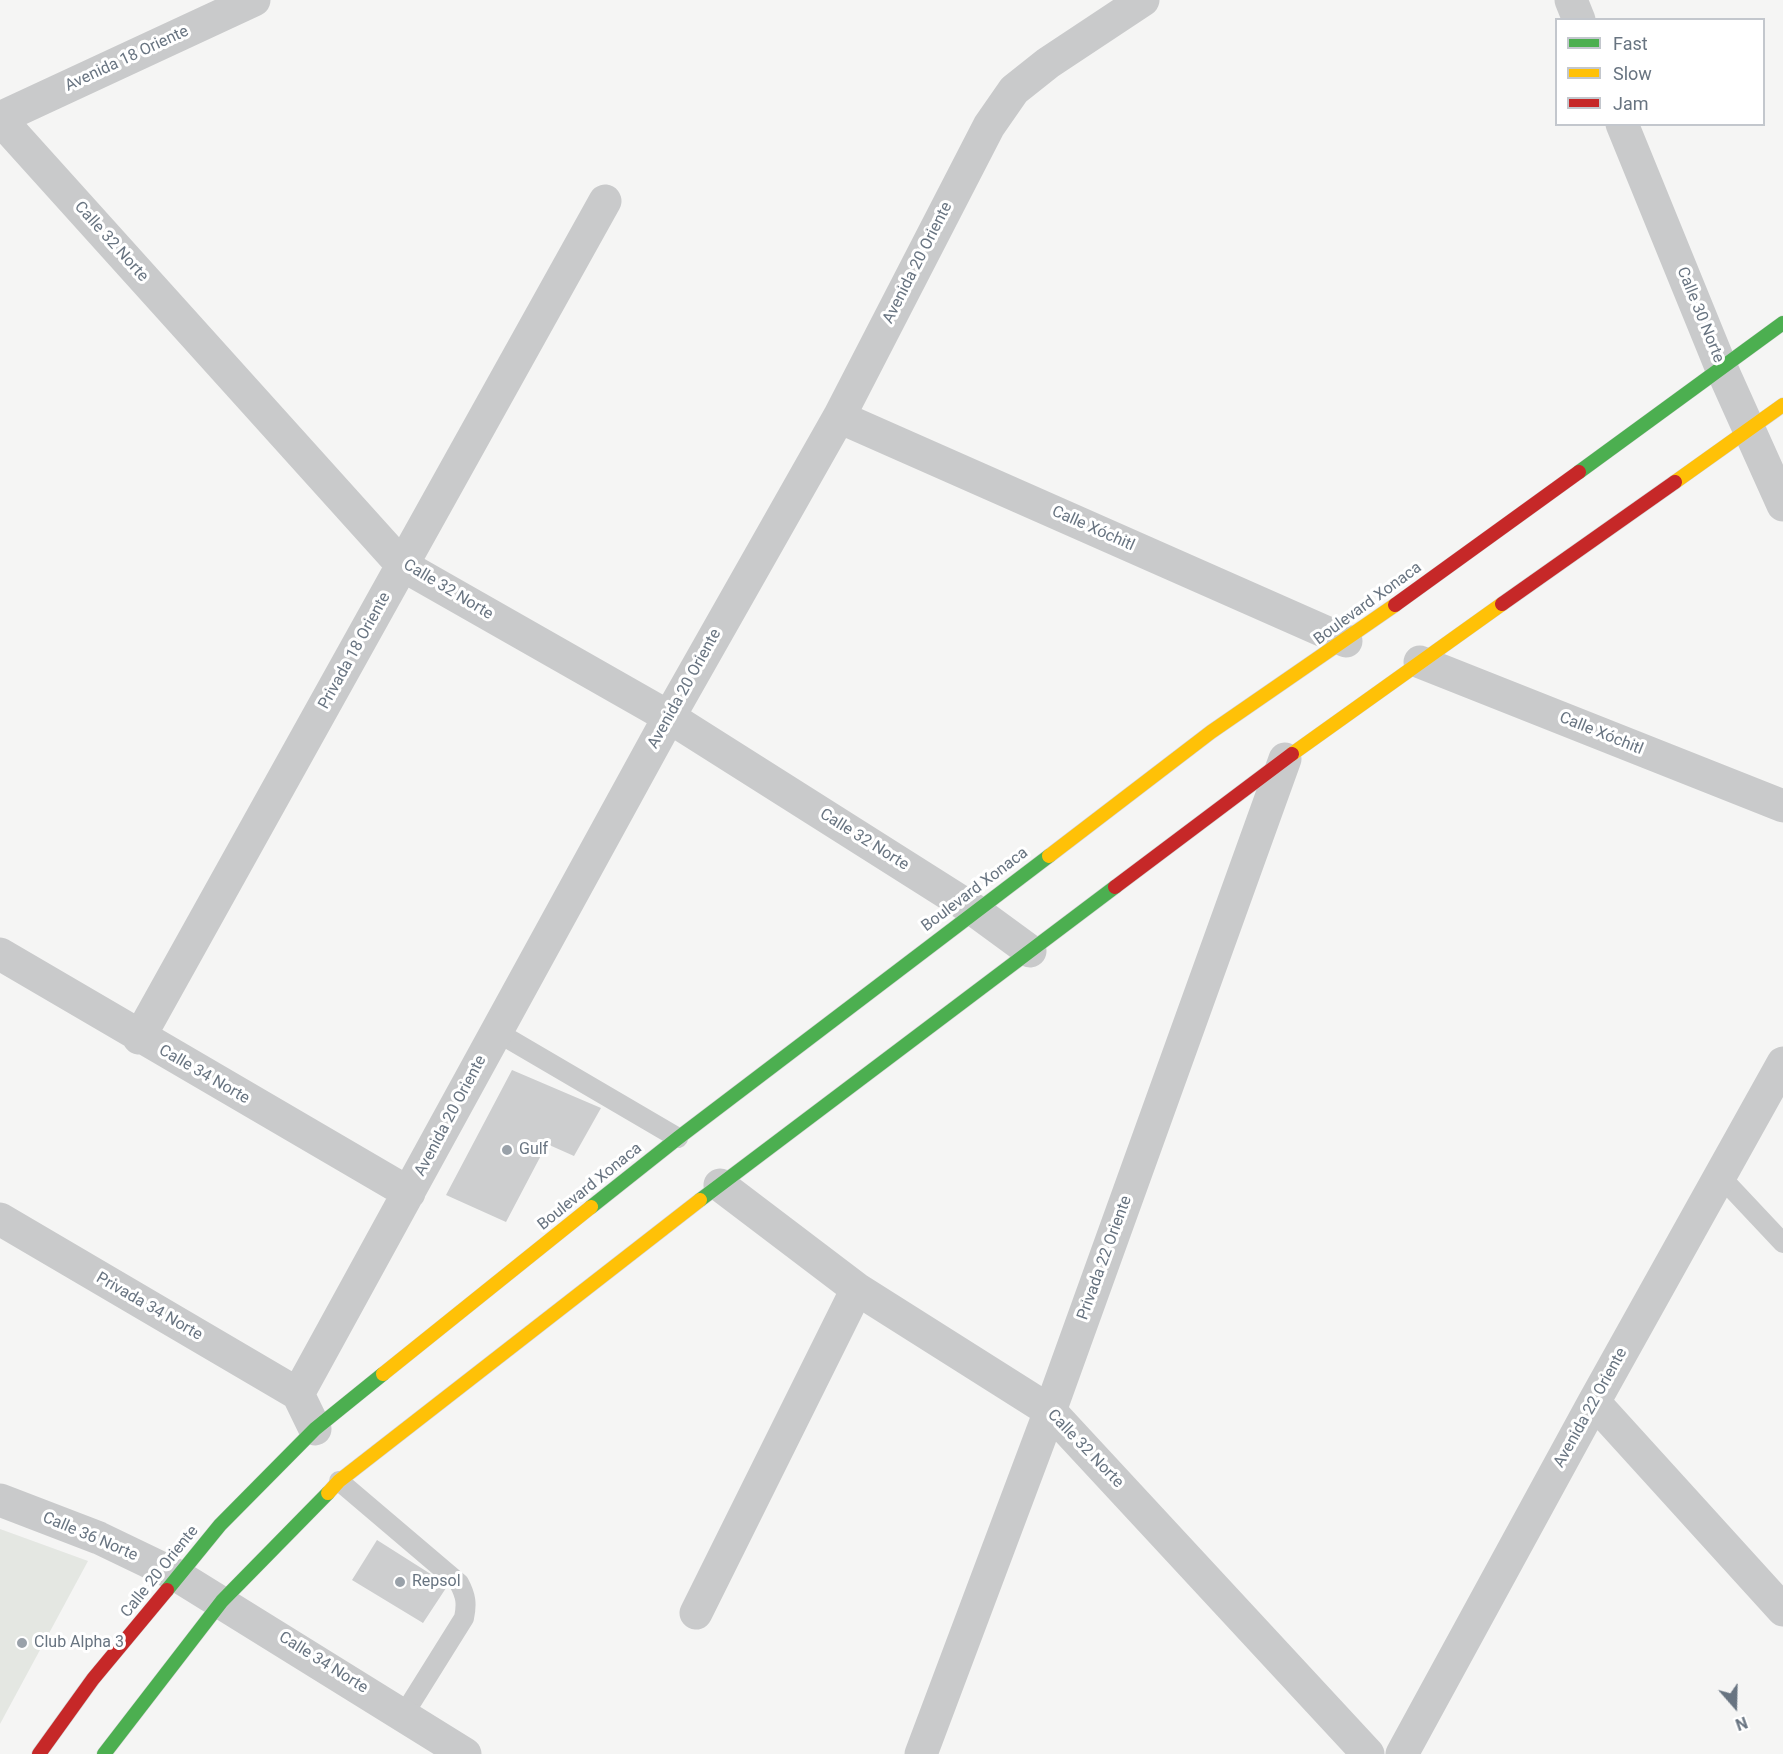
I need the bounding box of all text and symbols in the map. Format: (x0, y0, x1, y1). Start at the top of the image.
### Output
legend (1555, 18, 1765, 126)
street label: Avenida 18 Oriente (62, 22, 192, 96)
text: Fast (1613, 33, 1648, 54)
text: Slow (1613, 63, 1652, 84)
text: Jam (1613, 93, 1649, 114)
street label: Calle 32 Norte (70, 198, 152, 286)
street label: Avenida 20 Oriente (879, 199, 957, 327)
street label: Calle 30 Norte (1672, 264, 1728, 366)
street label: Calle Xóchitl (1049, 502, 1137, 556)
street label: Calle 32 Norte (400, 556, 496, 624)
street label: Boulevard Xonaca (1310, 558, 1426, 650)
street label: Privada 18 Oriente (315, 589, 395, 713)
street label: Avenida 20 Oriente (644, 626, 726, 752)
street label: Calle Xóchitl (1556, 709, 1646, 759)
street label: Calle 32 Norte (816, 805, 912, 875)
street label: Boulevard Xonaca (918, 844, 1032, 936)
street label: Calle 34 Norte (155, 1041, 253, 1109)
street label: Avenida 20 Oriente (411, 1052, 491, 1180)
street label: Boulevard Xonaca (534, 1139, 646, 1235)
place label: Gulf (519, 1140, 548, 1160)
marker: Gulf (500, 1143, 514, 1157)
street label: Privada 22 Oriente (1074, 1193, 1136, 1323)
street label: Privada 34 Norte (92, 1269, 206, 1345)
street label: Avenida 22 Oriente (1550, 1345, 1632, 1471)
street label: Calle 32 Norte (1043, 1406, 1127, 1492)
street label: Calle 36 Norte (40, 1508, 140, 1566)
street label: Calle 20 Oriente (117, 1522, 203, 1622)
place label: Repsol (412, 1572, 461, 1592)
marker: Repsol (393, 1575, 407, 1589)
street label: Calle 34 Norte (275, 1628, 371, 1698)
place label: Club Alpha 3 (34, 1633, 124, 1653)
marker: Club Alpha 3 (15, 1636, 29, 1650)
north arrow (1705, 1676, 1765, 1736)
text: N (1733, 1713, 1750, 1734)

